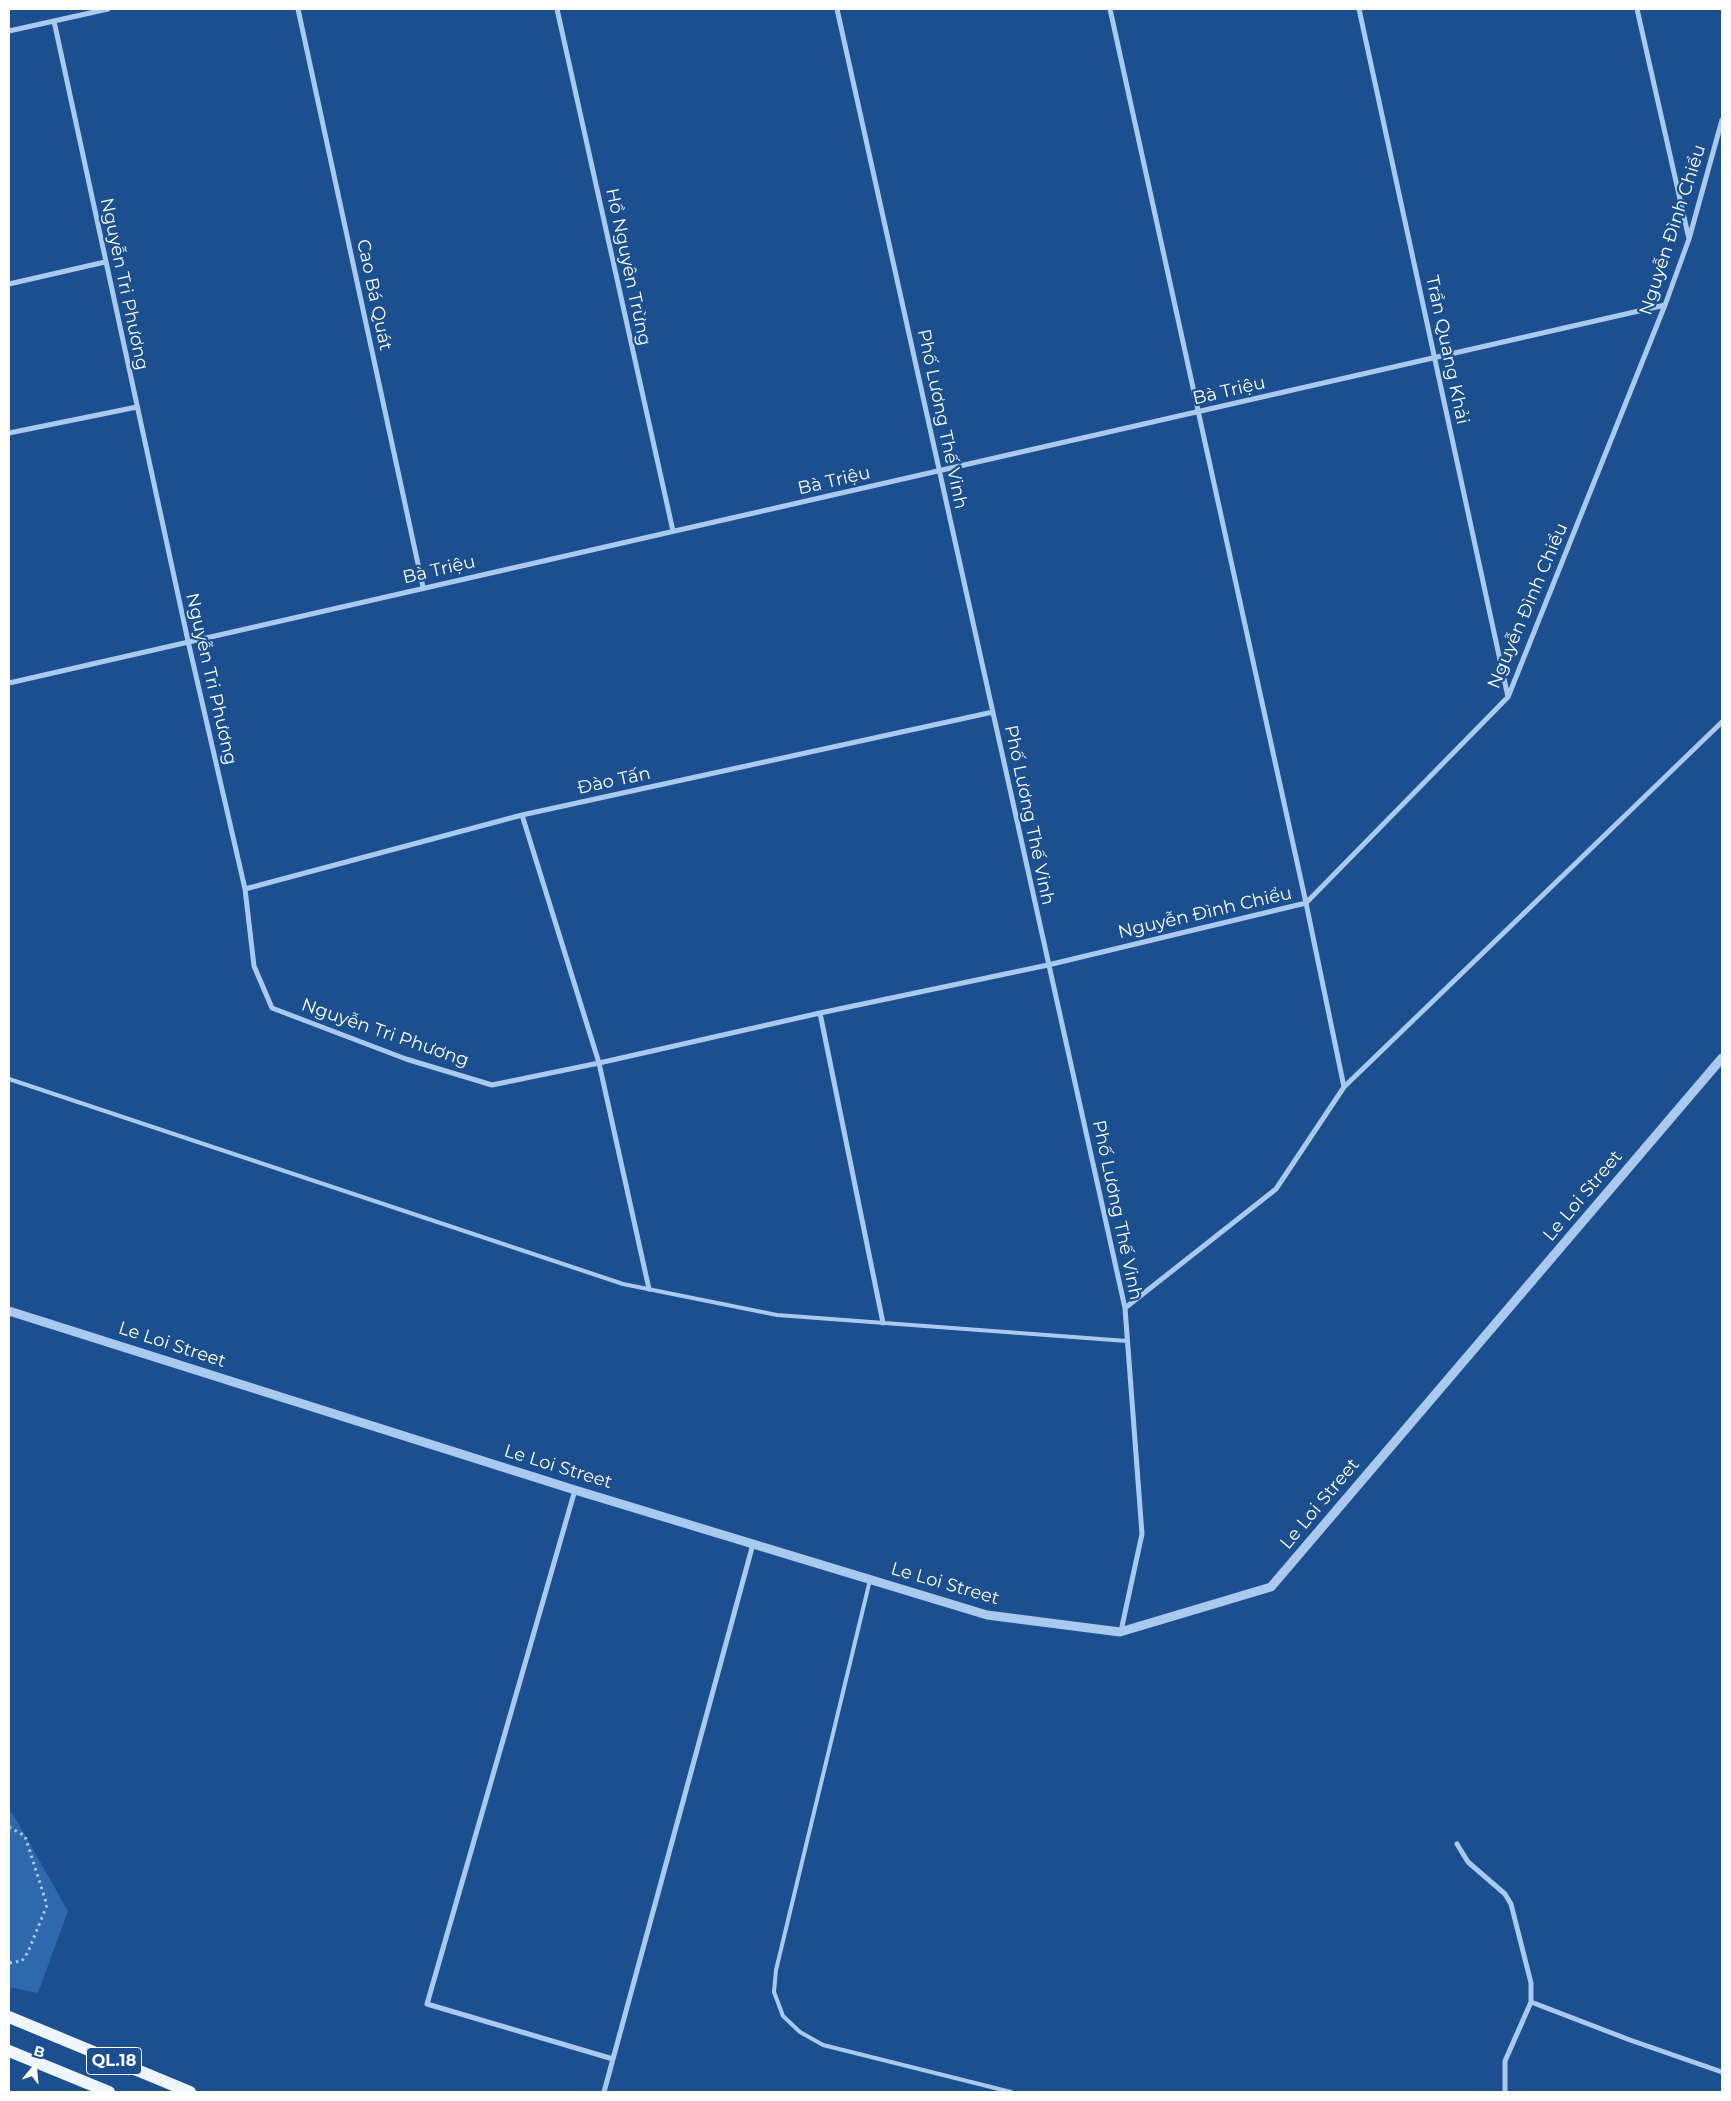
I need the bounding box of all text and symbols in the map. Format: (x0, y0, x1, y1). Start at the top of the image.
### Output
street label: Nguyễn Đình Chiểu (1635, 142, 1711, 318)
street label: Hồ Nguyên Trừng (601, 186, 655, 348)
street label: Nguyễn Tri Phương (95, 196, 153, 372)
street label: Cao Bá Quát (352, 237, 396, 353)
street label: Trần Quang Khải (1421, 274, 1473, 426)
street label: Phố Lương Thế Vinh (912, 327, 972, 511)
street label: Bà Triệu (1191, 372, 1267, 410)
street label: Bà Triệu (796, 462, 872, 500)
street label: Nguyễn Đình Chiểu (1483, 520, 1573, 692)
street label: Bà Triệu (401, 551, 477, 589)
street label: Nguyễn Tri Phương (181, 591, 241, 767)
street label: Phố Lương Thế Vinh (999, 723, 1059, 907)
street label: Đào Tấn (575, 763, 653, 799)
street label: Nguyễn Đình Chiểu (1116, 882, 1294, 944)
street label: Nguyễn Tri Phương (298, 994, 472, 1072)
street label: Phố Lương Thế Vinh (1087, 1118, 1147, 1302)
street label: Le Loi Street (1539, 1146, 1627, 1246)
street label: Le Loi Street (116, 1317, 228, 1373)
street label: Le Loi Street (501, 1440, 615, 1494)
street label: Le Loi Street (1276, 1454, 1364, 1554)
street label: Le Loi Street (888, 1558, 1002, 1610)
north arrow (10, 2041, 60, 2091)
text: B (32, 2041, 47, 2062)
road number: QL.18 (86, 2048, 142, 2074)

